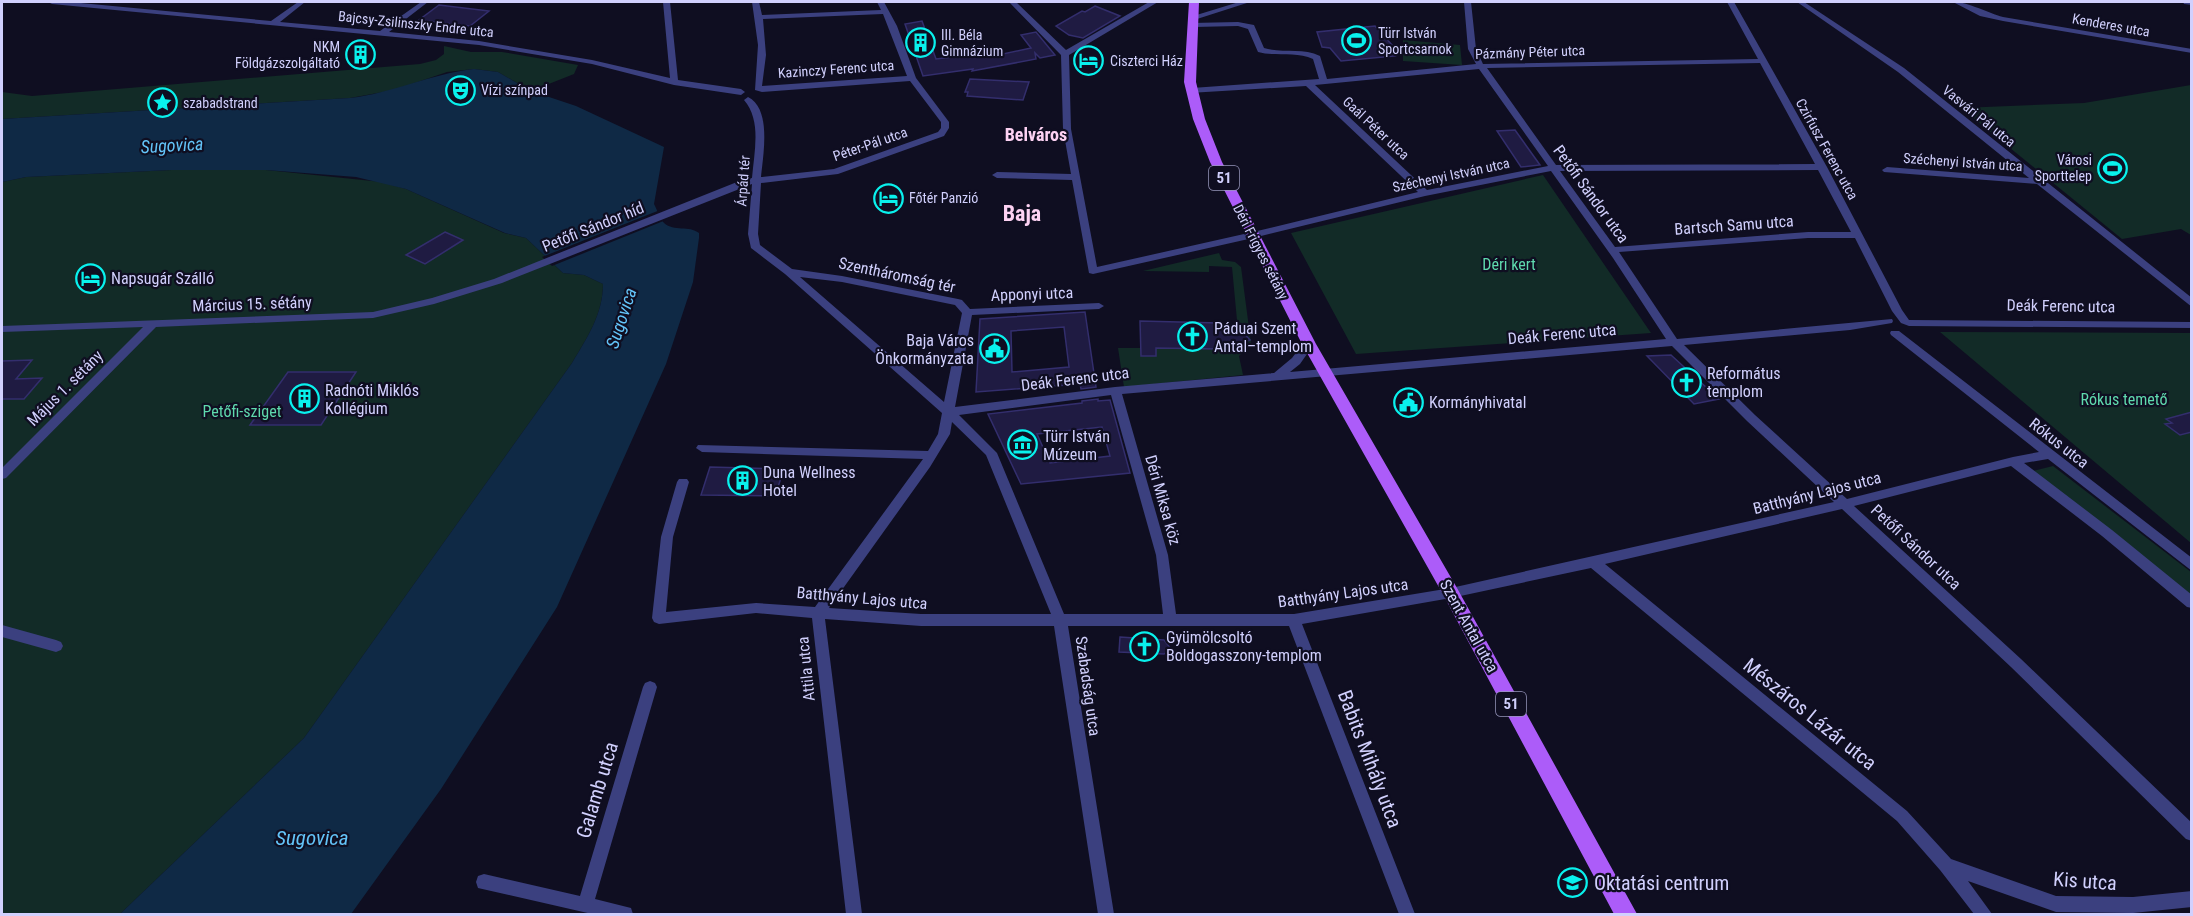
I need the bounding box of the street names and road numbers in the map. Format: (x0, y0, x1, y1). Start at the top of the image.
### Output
street label: Bajcsy-Zsilinszky Endre utca (337, 8, 495, 40)
street label: Kenderes utca (2071, 10, 2151, 40)
street label: Pázmány Péter utca (1475, 42, 1585, 62)
street label: Kazinczy Ferenc utca (777, 57, 895, 81)
street label: Vasvári Pál utca (1939, 82, 2019, 150)
street label: Gaál Péter utca (1340, 93, 1412, 163)
street label: Czirfusz Ferenc utca (1793, 96, 1861, 202)
street label: Péter-Pál utca (831, 124, 909, 164)
street label: Petőfi Sándor utca (1549, 141, 1633, 247)
street label: Széchenyi István utca (1903, 150, 2023, 174)
street label: Árpád tér (732, 155, 753, 207)
street label: Széchenyi István utca (1391, 155, 1511, 195)
road number: 51 (1209, 166, 1239, 190)
street label: Petőfi Sándor híd (539, 198, 647, 256)
street label: Déri Frigyes sétány (1230, 202, 1292, 302)
street label: Bartsch Samu utca (1674, 211, 1794, 239)
street label: Szentháromság tér (837, 253, 957, 297)
street label: Apponyi utca (991, 283, 1073, 305)
street label: Március 15. sétány (192, 292, 312, 316)
street label: Deák Ferenc utca (2006, 296, 2116, 316)
street label: Deák Ferenc utca (1507, 320, 1617, 348)
street label: Május 1. sétány (23, 346, 107, 430)
street label: Deák Ferenc utca (1020, 363, 1130, 395)
street label: Rókus utca (2026, 414, 2092, 472)
street label: Déri Miksa köz (1141, 453, 1185, 547)
street label: Batthyány Lajos utca (1751, 468, 1883, 518)
street label: Petőfi Sándor utca (1867, 500, 1965, 594)
street label: Batthyány Lajos utca (1277, 574, 1409, 612)
street label: Szent Antal utca (1436, 576, 1502, 676)
street label: Batthyány Lajos utca (796, 583, 928, 613)
street label: Szabadság utca (1072, 635, 1104, 737)
street label: Attila utca (793, 636, 819, 702)
street label: Mészáros Lázár utca (1739, 653, 1881, 775)
street label: Babits Mihály utca (1333, 687, 1407, 831)
road number: 51 (1496, 692, 1526, 716)
street label: Galamb utca (571, 739, 623, 841)
street label: Kis utca (2052, 867, 2118, 895)

